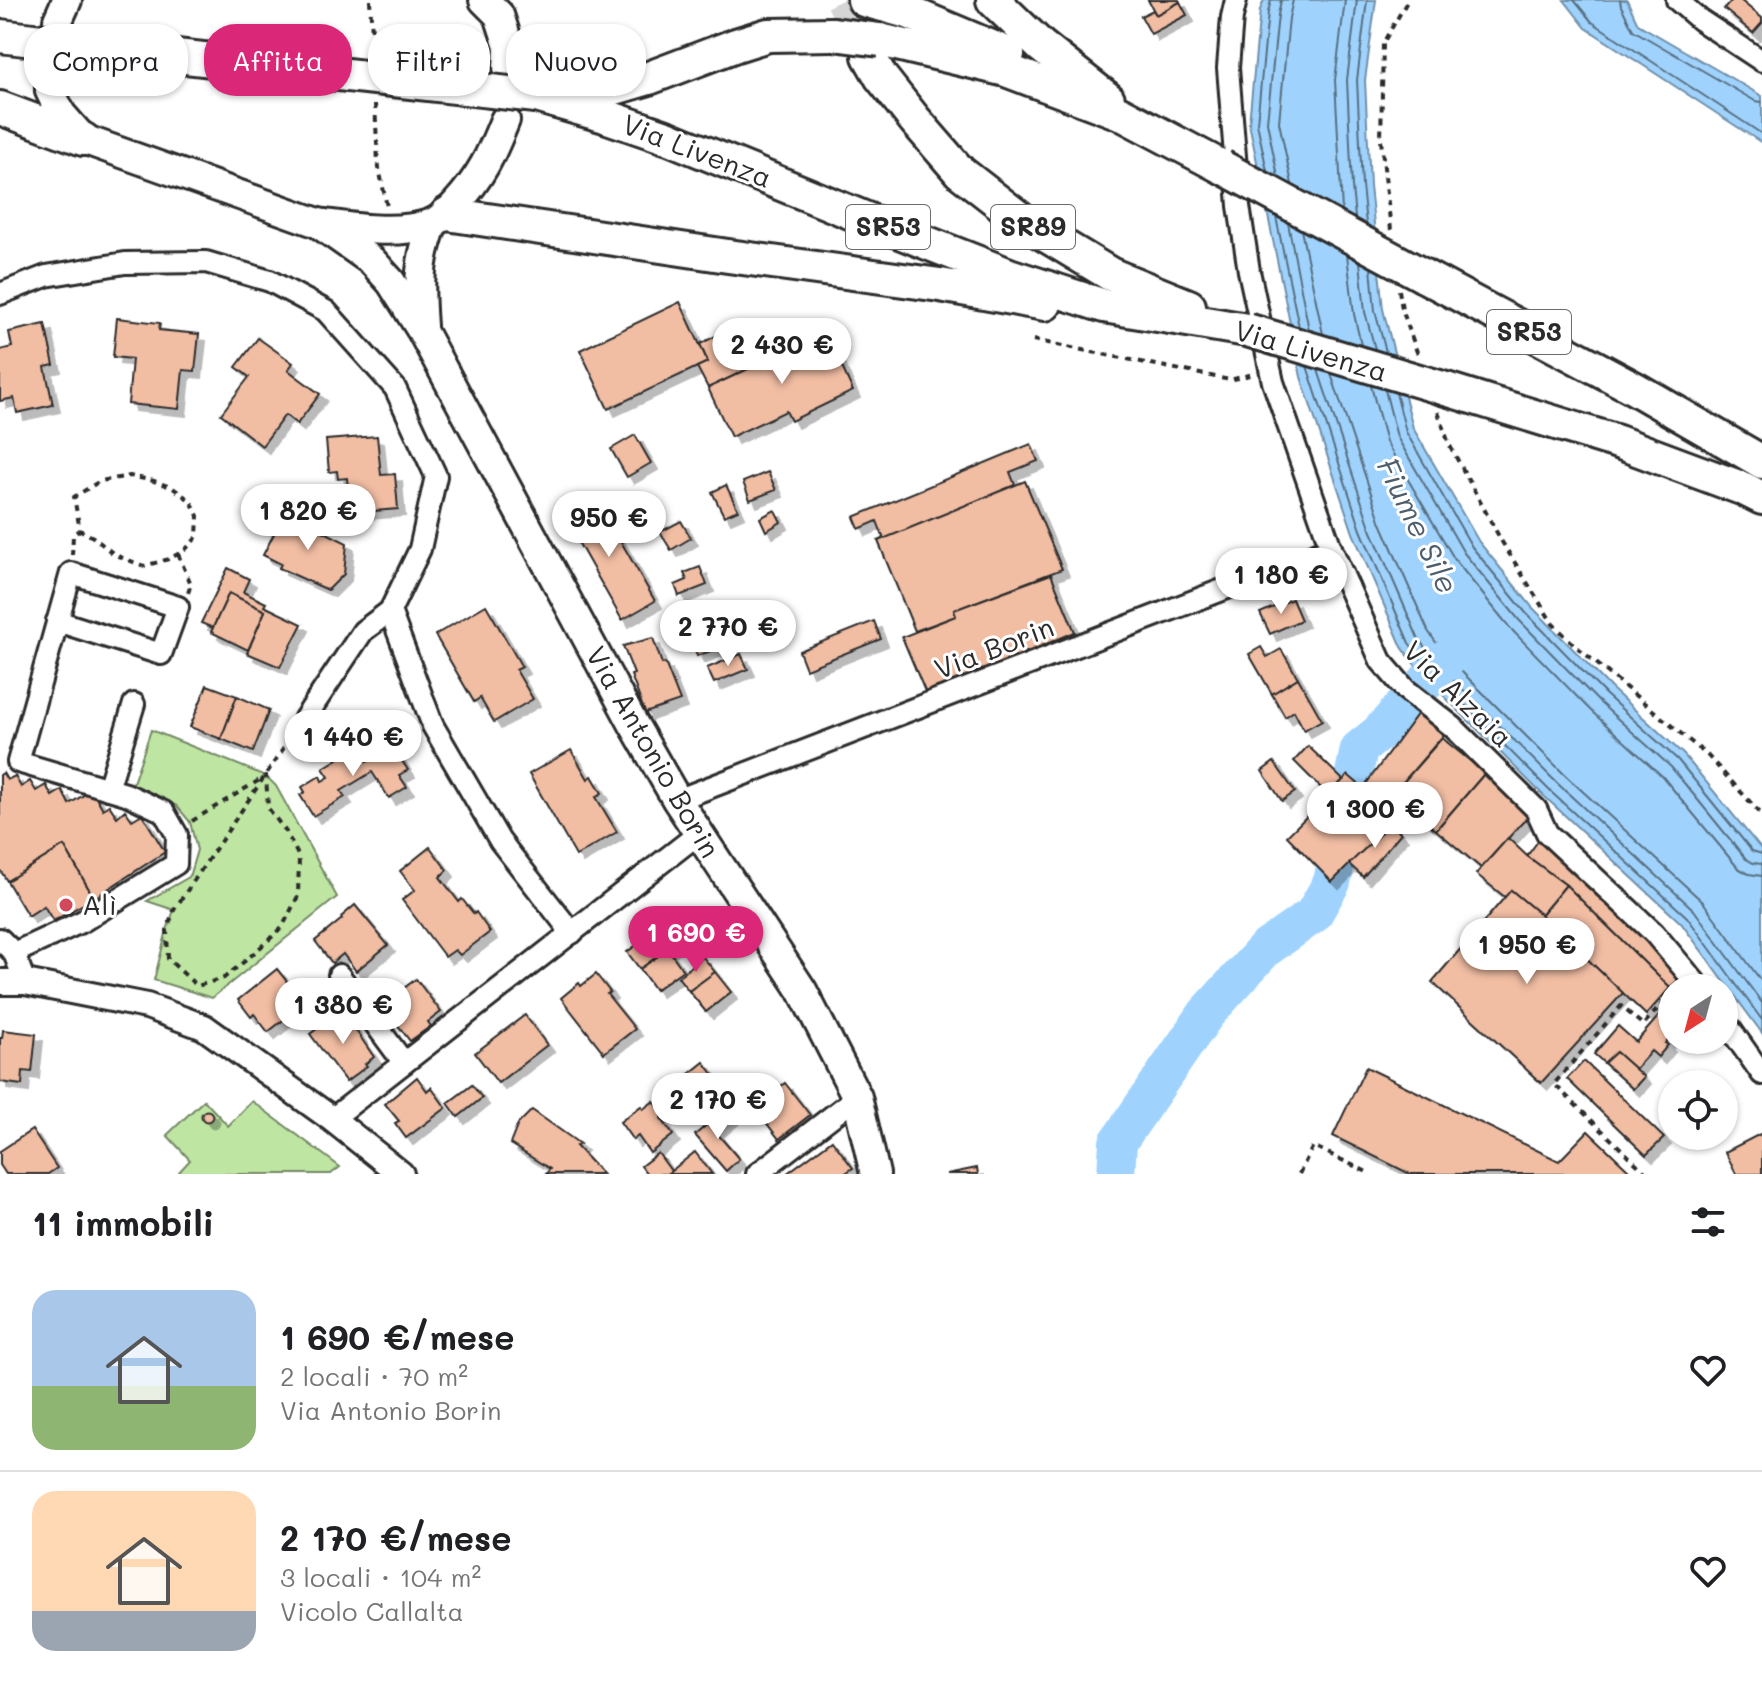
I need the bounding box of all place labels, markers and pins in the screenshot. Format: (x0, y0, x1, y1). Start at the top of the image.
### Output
pin: 2 430 € (708, 318, 856, 386)
pin: 1 820 € (234, 484, 382, 552)
pin: 950 € (553, 491, 665, 559)
pin: 1 180 € (1207, 548, 1355, 616)
pin: 2 770 € (654, 600, 802, 668)
pin: 1 440 € (279, 710, 427, 778)
pin: 1 300 € (1301, 782, 1449, 850)
place label: Alì (82, 886, 117, 922)
marker: Alì (57, 896, 75, 914)
pin: 1 690 € (622, 906, 770, 974)
pin: 1 950 € (1453, 918, 1601, 986)
pin: 1 380 € (269, 978, 417, 1046)
pin: 2 170 € (644, 1073, 792, 1141)

